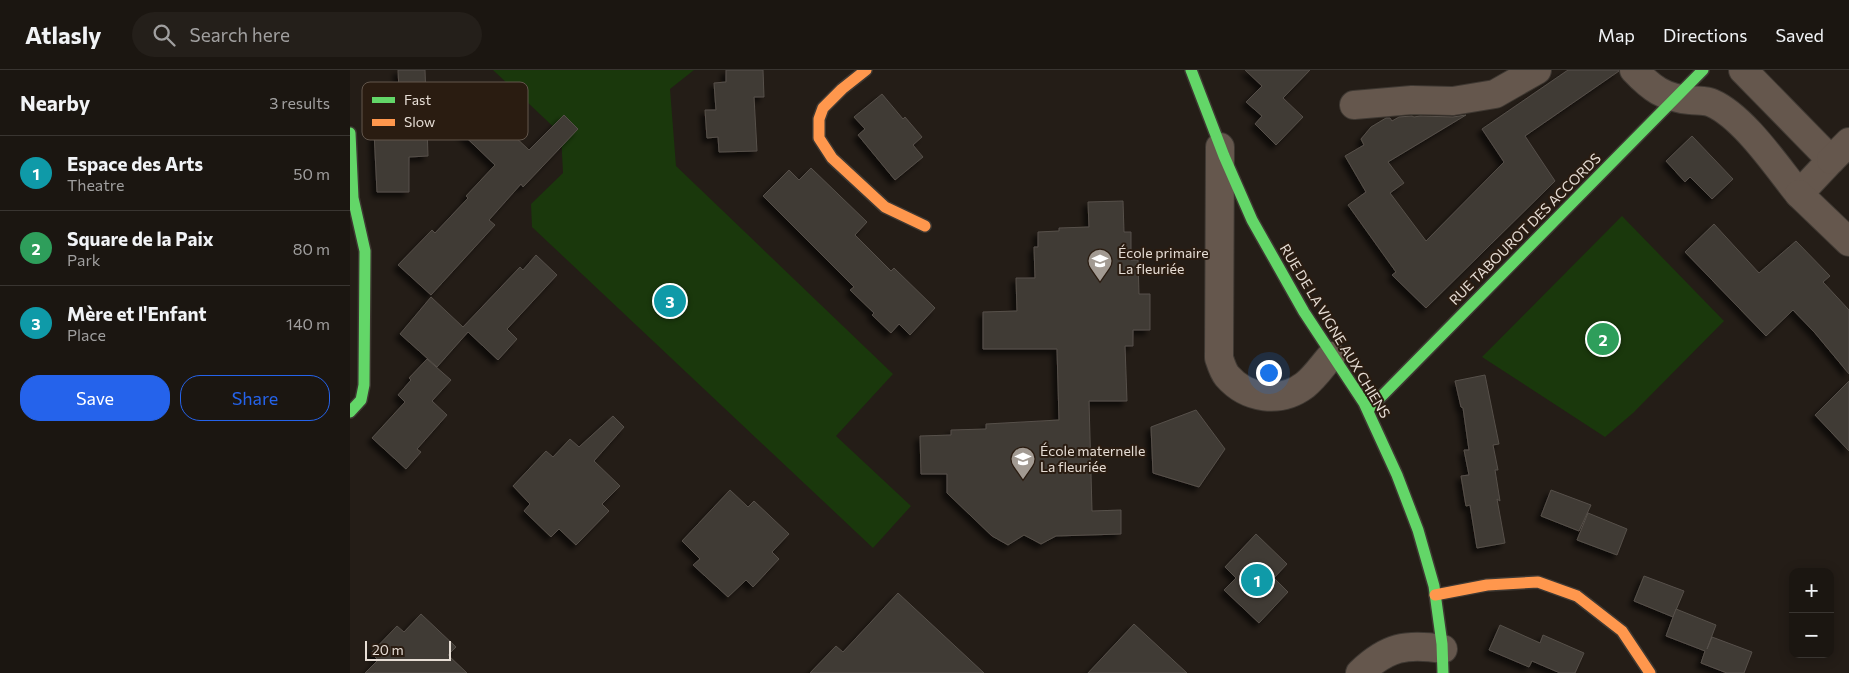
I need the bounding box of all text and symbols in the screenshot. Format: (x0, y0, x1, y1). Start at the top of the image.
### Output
search box (132, 12, 482, 57)
text: Atlasly (25, 20, 102, 49)
icon: search (150, 21, 178, 49)
text: Search here (190, 23, 290, 46)
text: Map (1598, 24, 1635, 46)
text: Directions (1663, 24, 1747, 46)
text: Saved (1775, 24, 1824, 46)
legend (362, 82, 528, 140)
text: Nearby (20, 90, 90, 115)
text: Fast (404, 91, 431, 108)
text: 3 results (269, 93, 330, 112)
text: Slow (404, 113, 435, 130)
street label: RUE TABOUROT DES ACCORDS (1445, 149, 1604, 308)
text: Espace des Arts (67, 152, 203, 175)
text: 1 (32, 164, 40, 183)
text: 50 m (293, 164, 330, 183)
text: Theatre (67, 175, 124, 194)
text: Square de la Paix (67, 227, 214, 250)
text: 2 (31, 239, 41, 258)
text: 80 m (293, 239, 330, 258)
street label: RUE DE LA VIGNE AUX CHIENS (1277, 241, 1394, 421)
place label: École primaire La fleuriée (1118, 244, 1209, 277)
school or university icon: École primaire La fleuriée (1087, 248, 1113, 282)
text: Park (67, 250, 100, 269)
pin: 3 (654, 282, 686, 320)
text: Mère et l'Enfant (67, 302, 206, 325)
text: 3 (31, 314, 41, 333)
text: 140 m (286, 314, 330, 333)
pin: 2 (1587, 320, 1619, 358)
text: Place (67, 325, 106, 344)
your location (1256, 360, 1282, 386)
button: Save (20, 375, 170, 421)
button: Share (180, 375, 330, 421)
place label: École maternelle La fleuriée (1040, 442, 1145, 475)
school or university icon: École maternelle La fleuriée (1010, 446, 1036, 480)
pin: 1 (1241, 561, 1273, 599)
map controls (1789, 568, 1834, 658)
button: + (1789, 568, 1834, 613)
button: − (1789, 613, 1834, 658)
scale bar (365, 638, 451, 661)
text: 20 m (372, 641, 404, 658)

